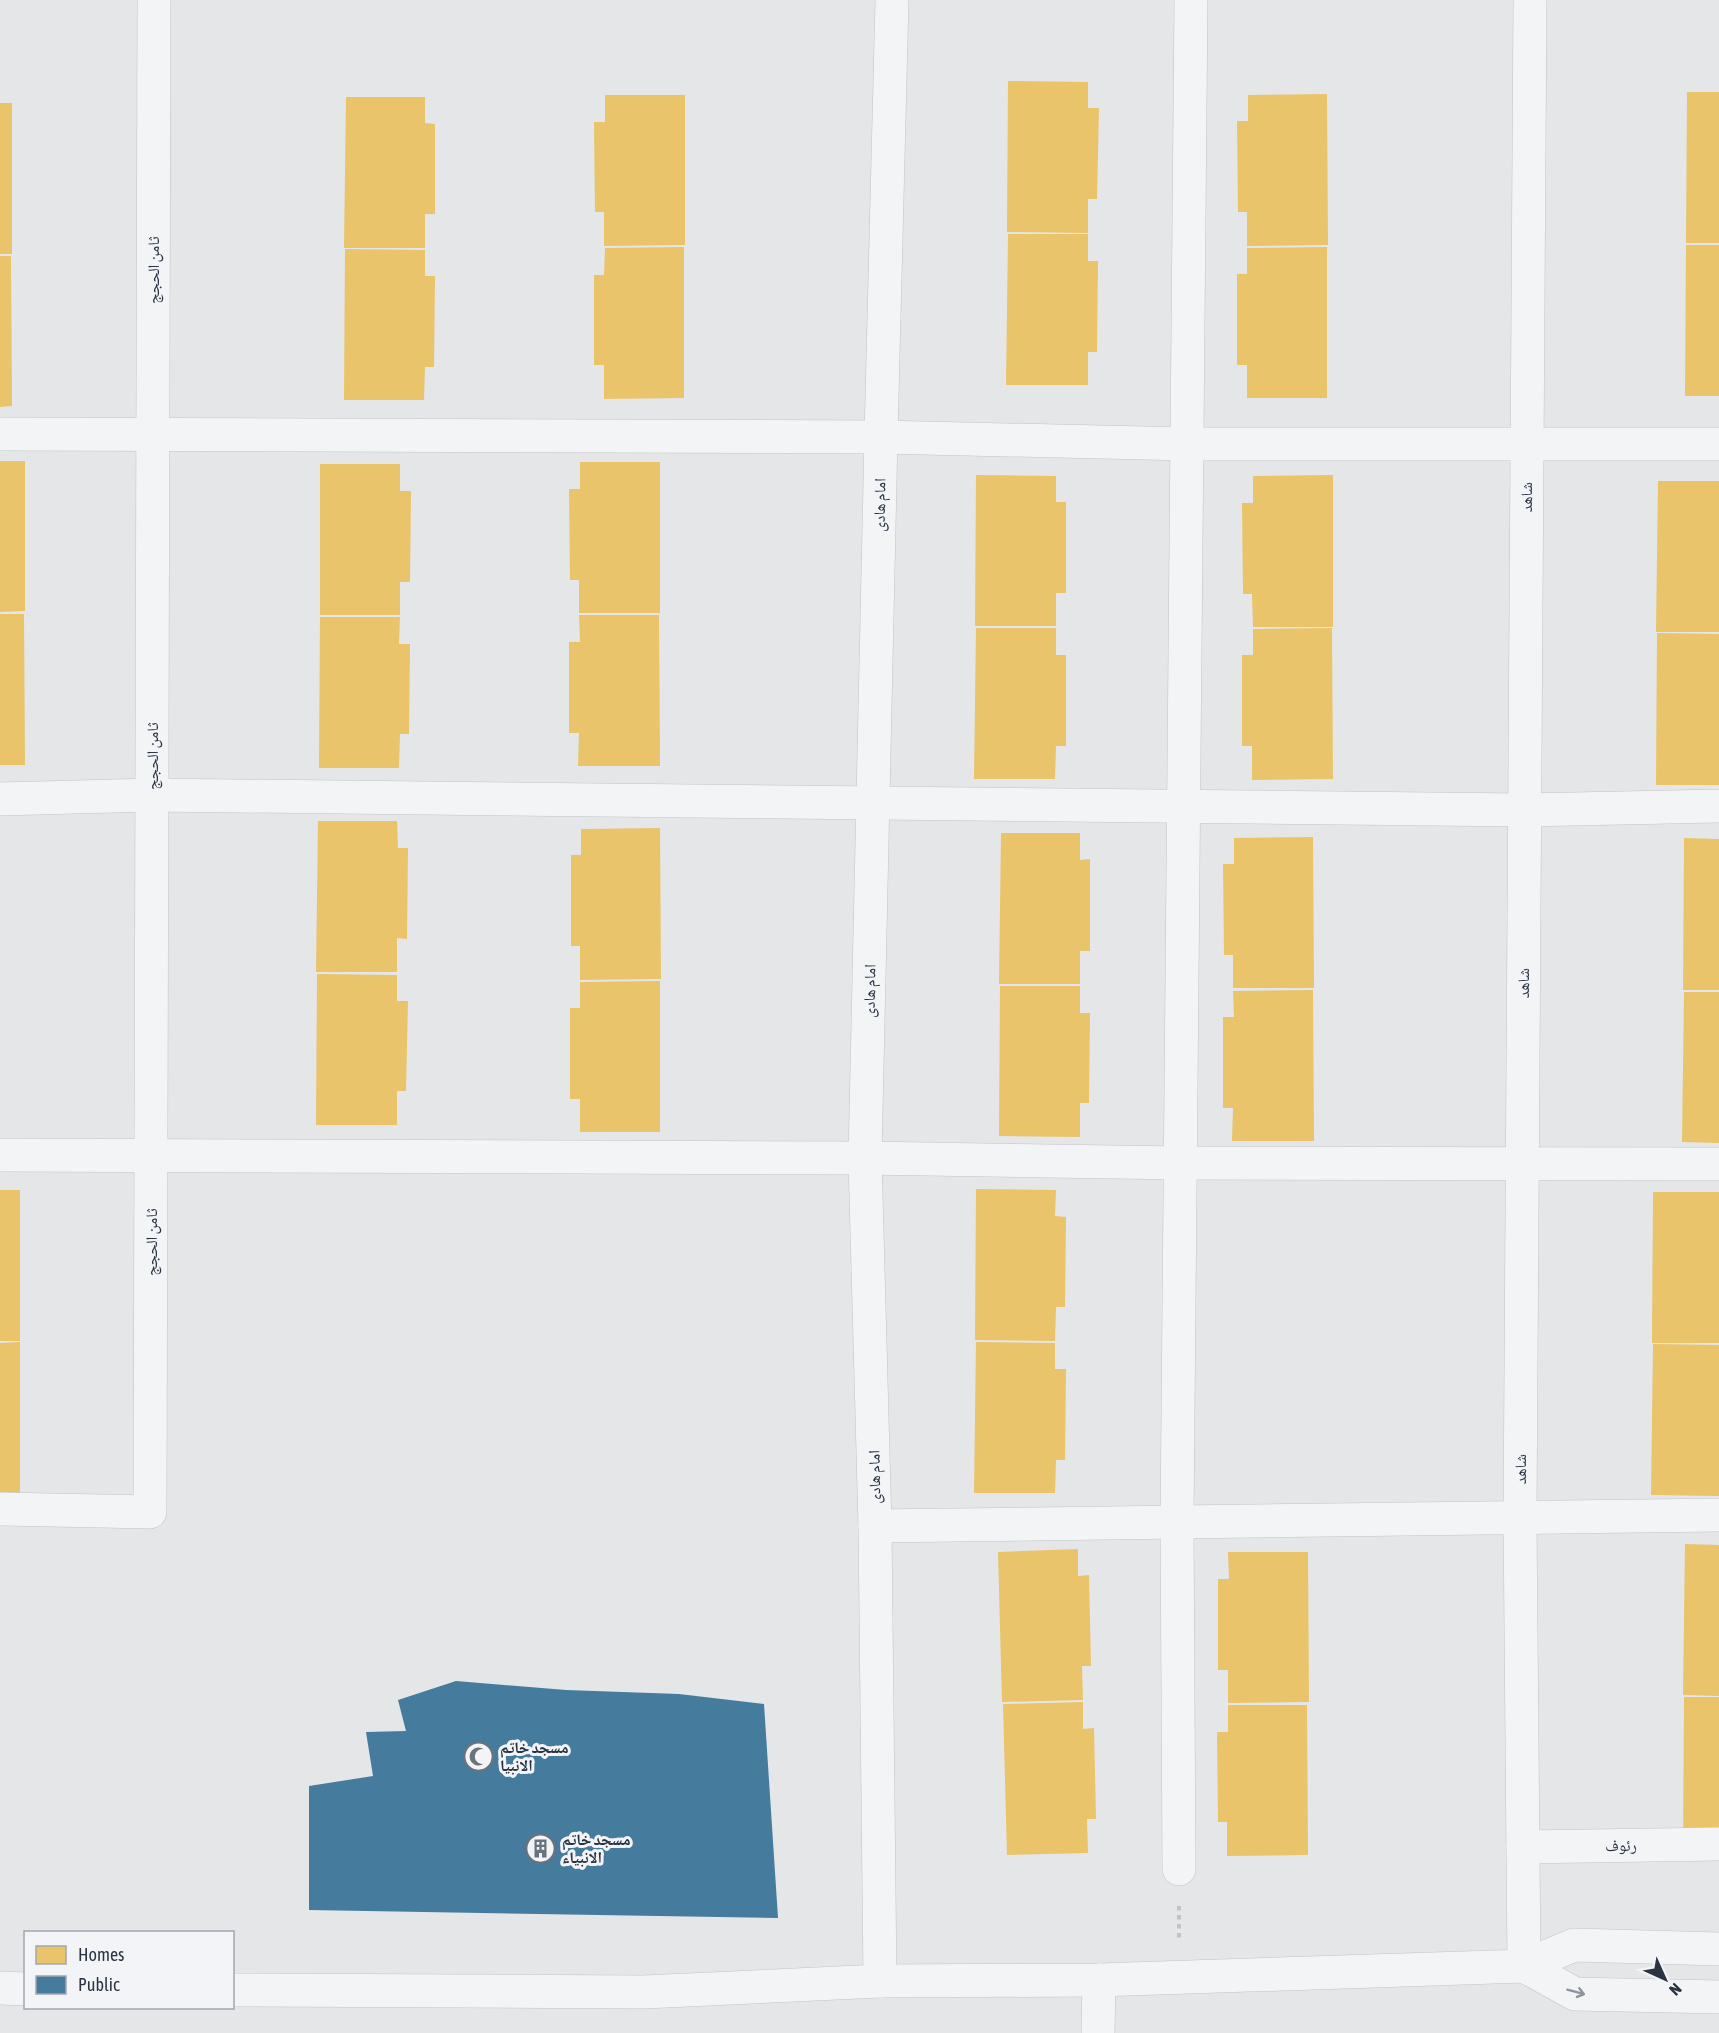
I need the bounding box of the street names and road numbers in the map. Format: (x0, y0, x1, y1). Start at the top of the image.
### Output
street label: ثامن الحجج (144, 236, 164, 304)
street label: امام هادی (870, 478, 890, 532)
street label: شاهد (1517, 482, 1535, 512)
street label: ثامن الحجج (143, 722, 163, 790)
street label: امام هادی (860, 964, 880, 1018)
street label: شاهد (1514, 968, 1532, 998)
street label: ثامن الحجج (142, 1208, 162, 1276)
street label: امام هادی (865, 1450, 885, 1504)
street label: شاهد (1511, 1454, 1529, 1484)
street label: رئوف (1605, 1836, 1637, 1855)

